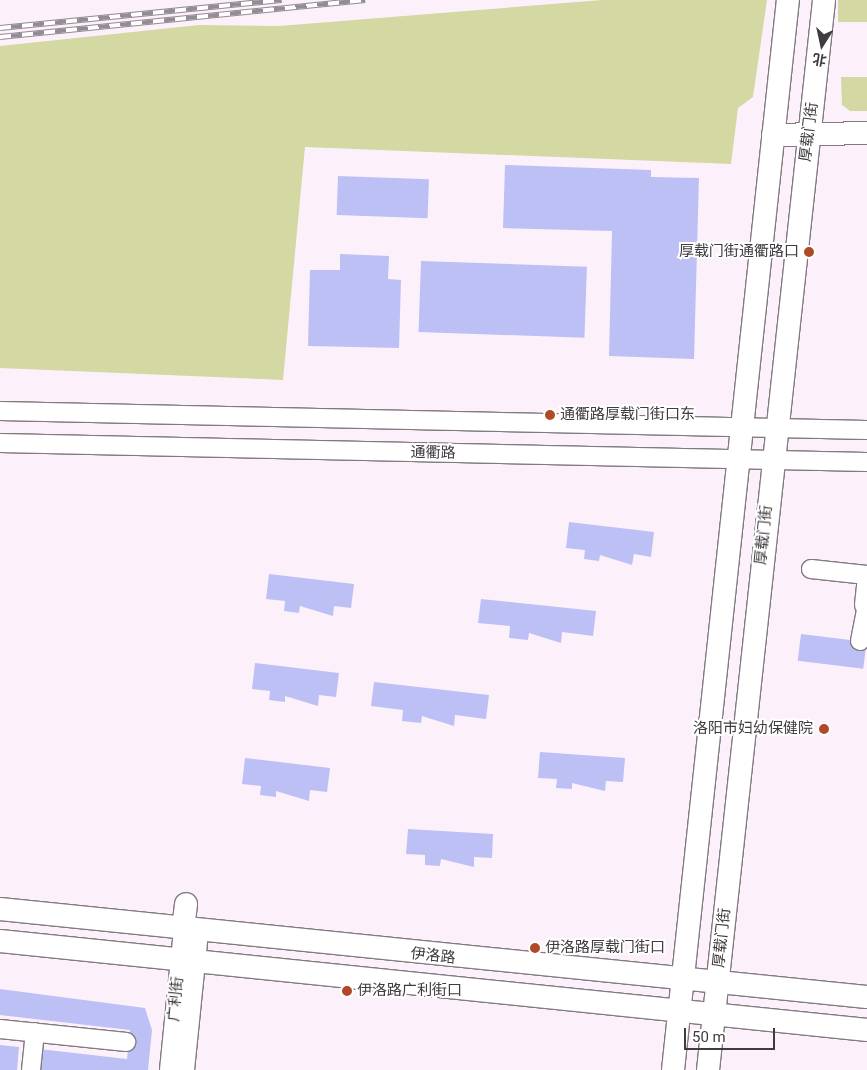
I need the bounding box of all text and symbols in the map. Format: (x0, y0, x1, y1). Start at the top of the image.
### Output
north arrow (797, 20, 847, 70)
text: 北 (811, 51, 828, 69)
street label: 厚载门街 (796, 101, 822, 163)
place label: 厚载门街通衢路口 (679, 243, 799, 261)
marker: 厚载门街通衢路口 (803, 246, 815, 258)
place label: 通衢路厚载门街口东 (560, 406, 695, 424)
marker: 通衢路厚载门街口东 (544, 409, 556, 421)
street label: 通衢路 (410, 444, 456, 462)
street label: 厚载门街 (752, 504, 776, 566)
place label: 洛阳市妇幼保健院 (693, 720, 813, 738)
marker: 洛阳市妇幼保健院 (817, 722, 831, 736)
street label: 厚载门街 (710, 907, 734, 969)
place label: 伊洛路厚载门街口 (545, 939, 665, 957)
marker: 伊洛路厚载门街口 (529, 942, 541, 954)
street label: 伊洛路 (410, 945, 456, 967)
street label: 广利街 (165, 976, 187, 1022)
place label: 伊洛路广利街口 (357, 982, 462, 1000)
marker: 伊洛路广利街口 (341, 985, 353, 997)
scale bar (687, 1018, 778, 1050)
text: 50 m (692, 1028, 726, 1046)

